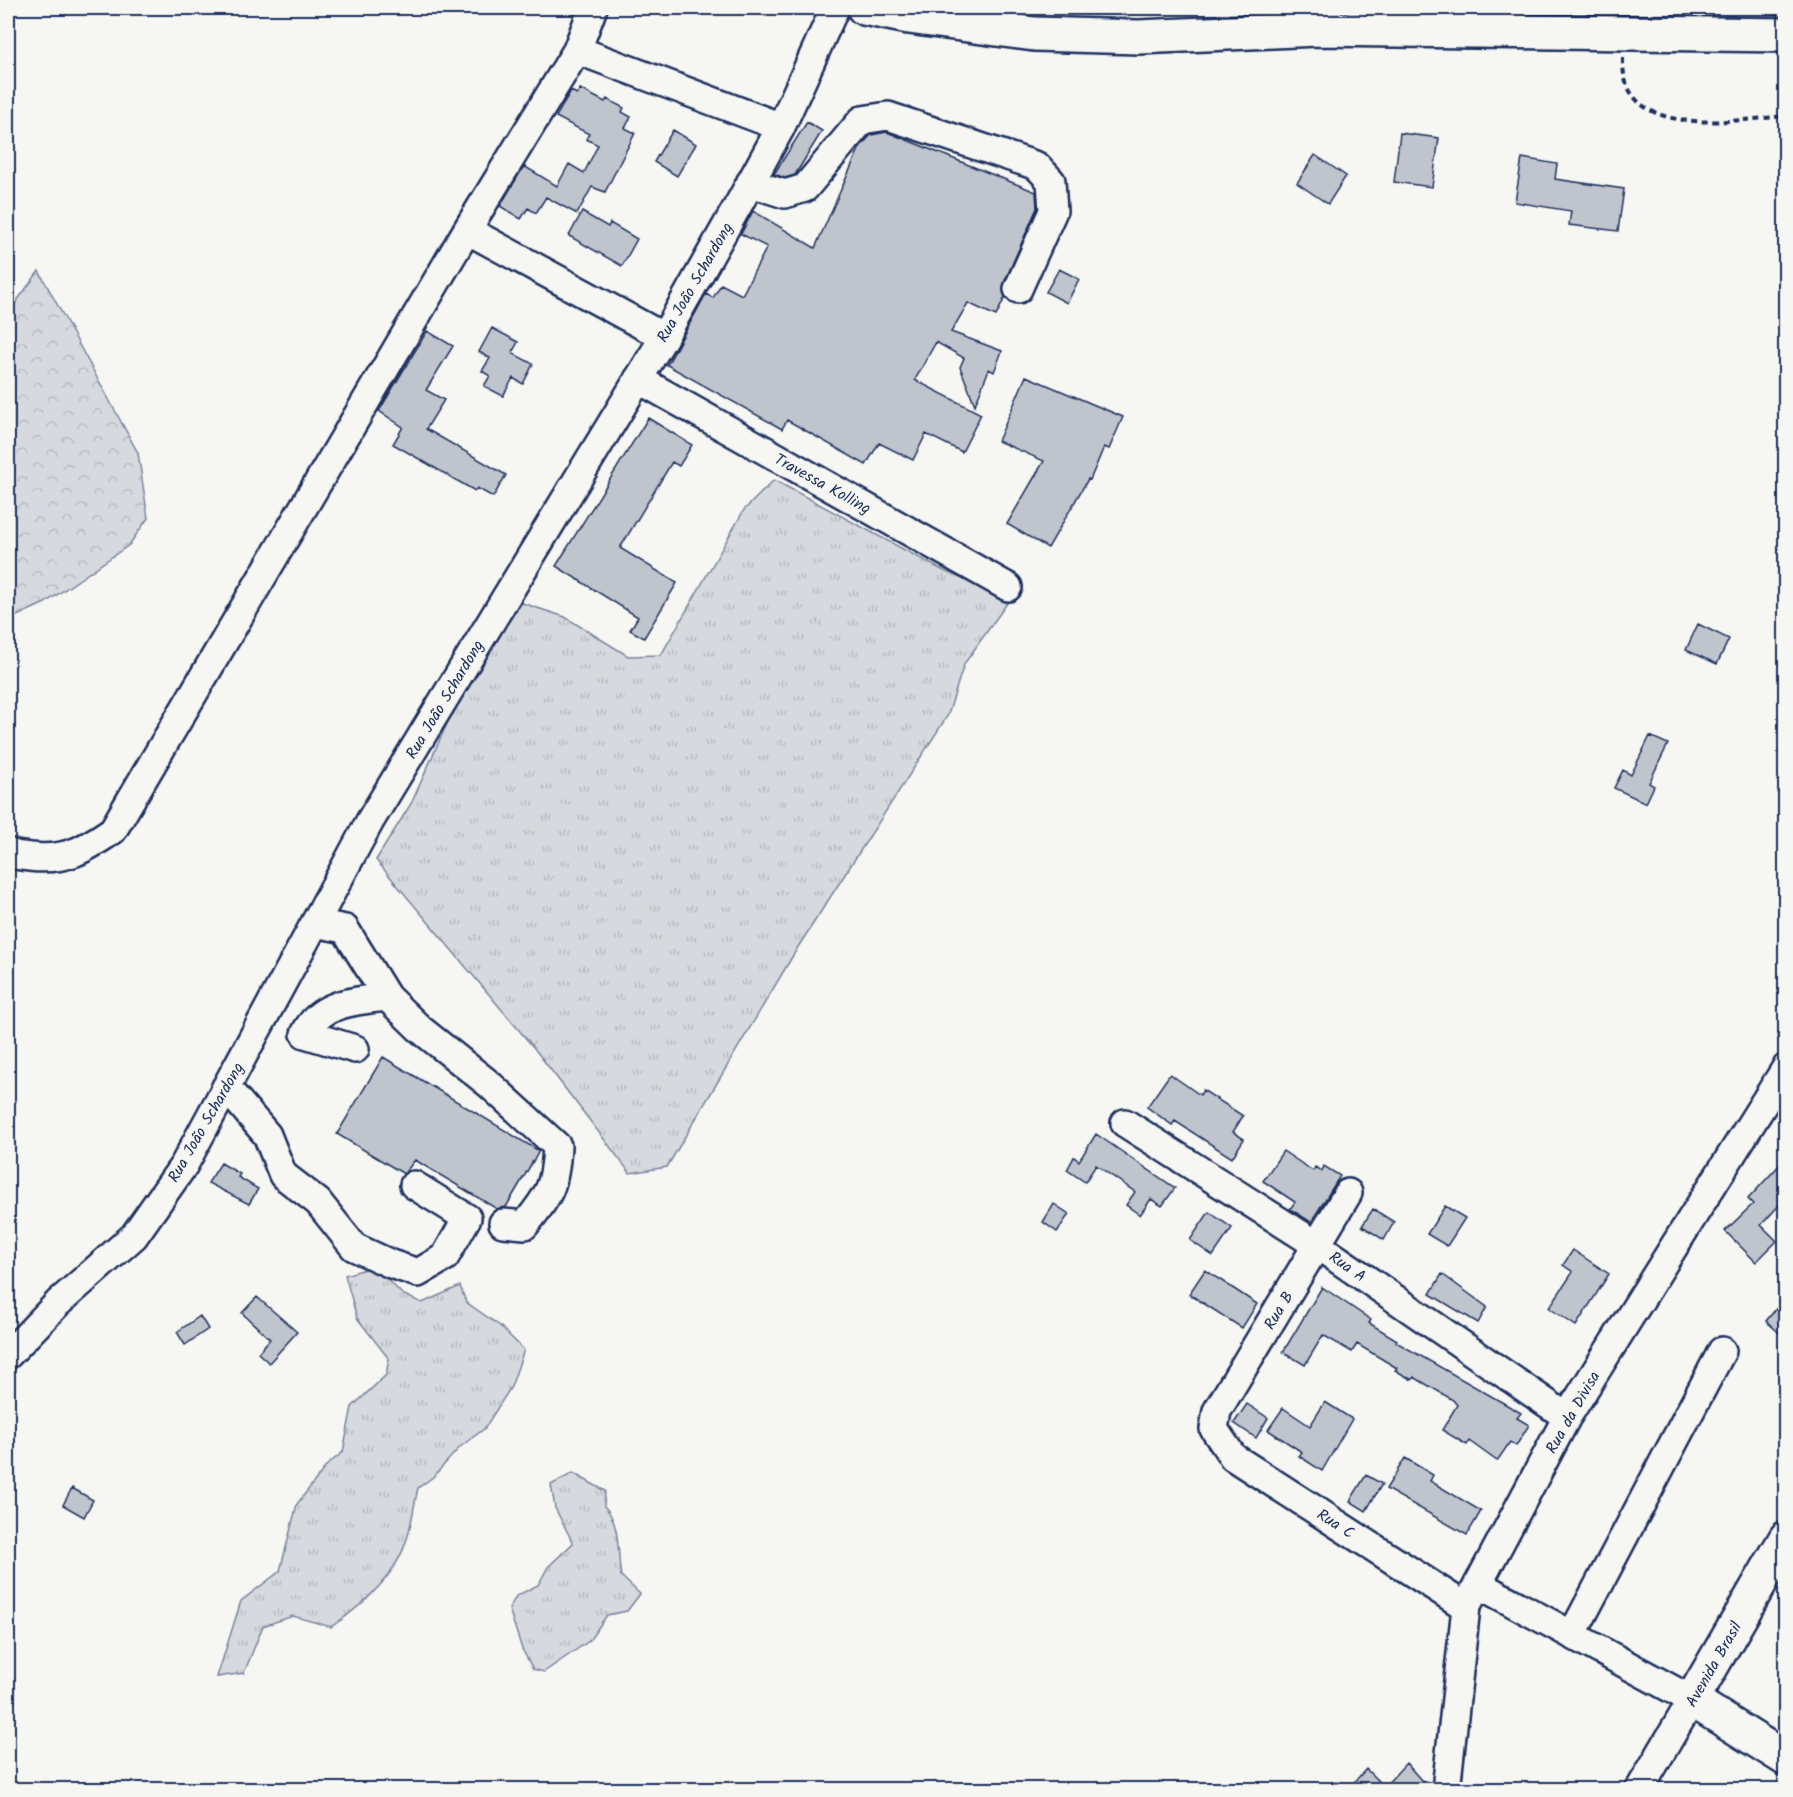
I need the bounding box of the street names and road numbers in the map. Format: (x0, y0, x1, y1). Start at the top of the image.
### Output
street label: Rua João Schardong (651, 218, 740, 348)
street label: Travessa Kolling (769, 447, 875, 521)
street label: Rua João Schardong (400, 635, 491, 764)
street label: Rua João Schardong (162, 1058, 251, 1188)
street label: Rua A (1323, 1245, 1371, 1289)
street label: Rua B (1258, 1287, 1301, 1335)
street label: Rua da Divisa (1540, 1367, 1607, 1459)
street label: Rua C (1311, 1503, 1359, 1546)
street label: Avenida Brasil (1680, 1617, 1749, 1712)

